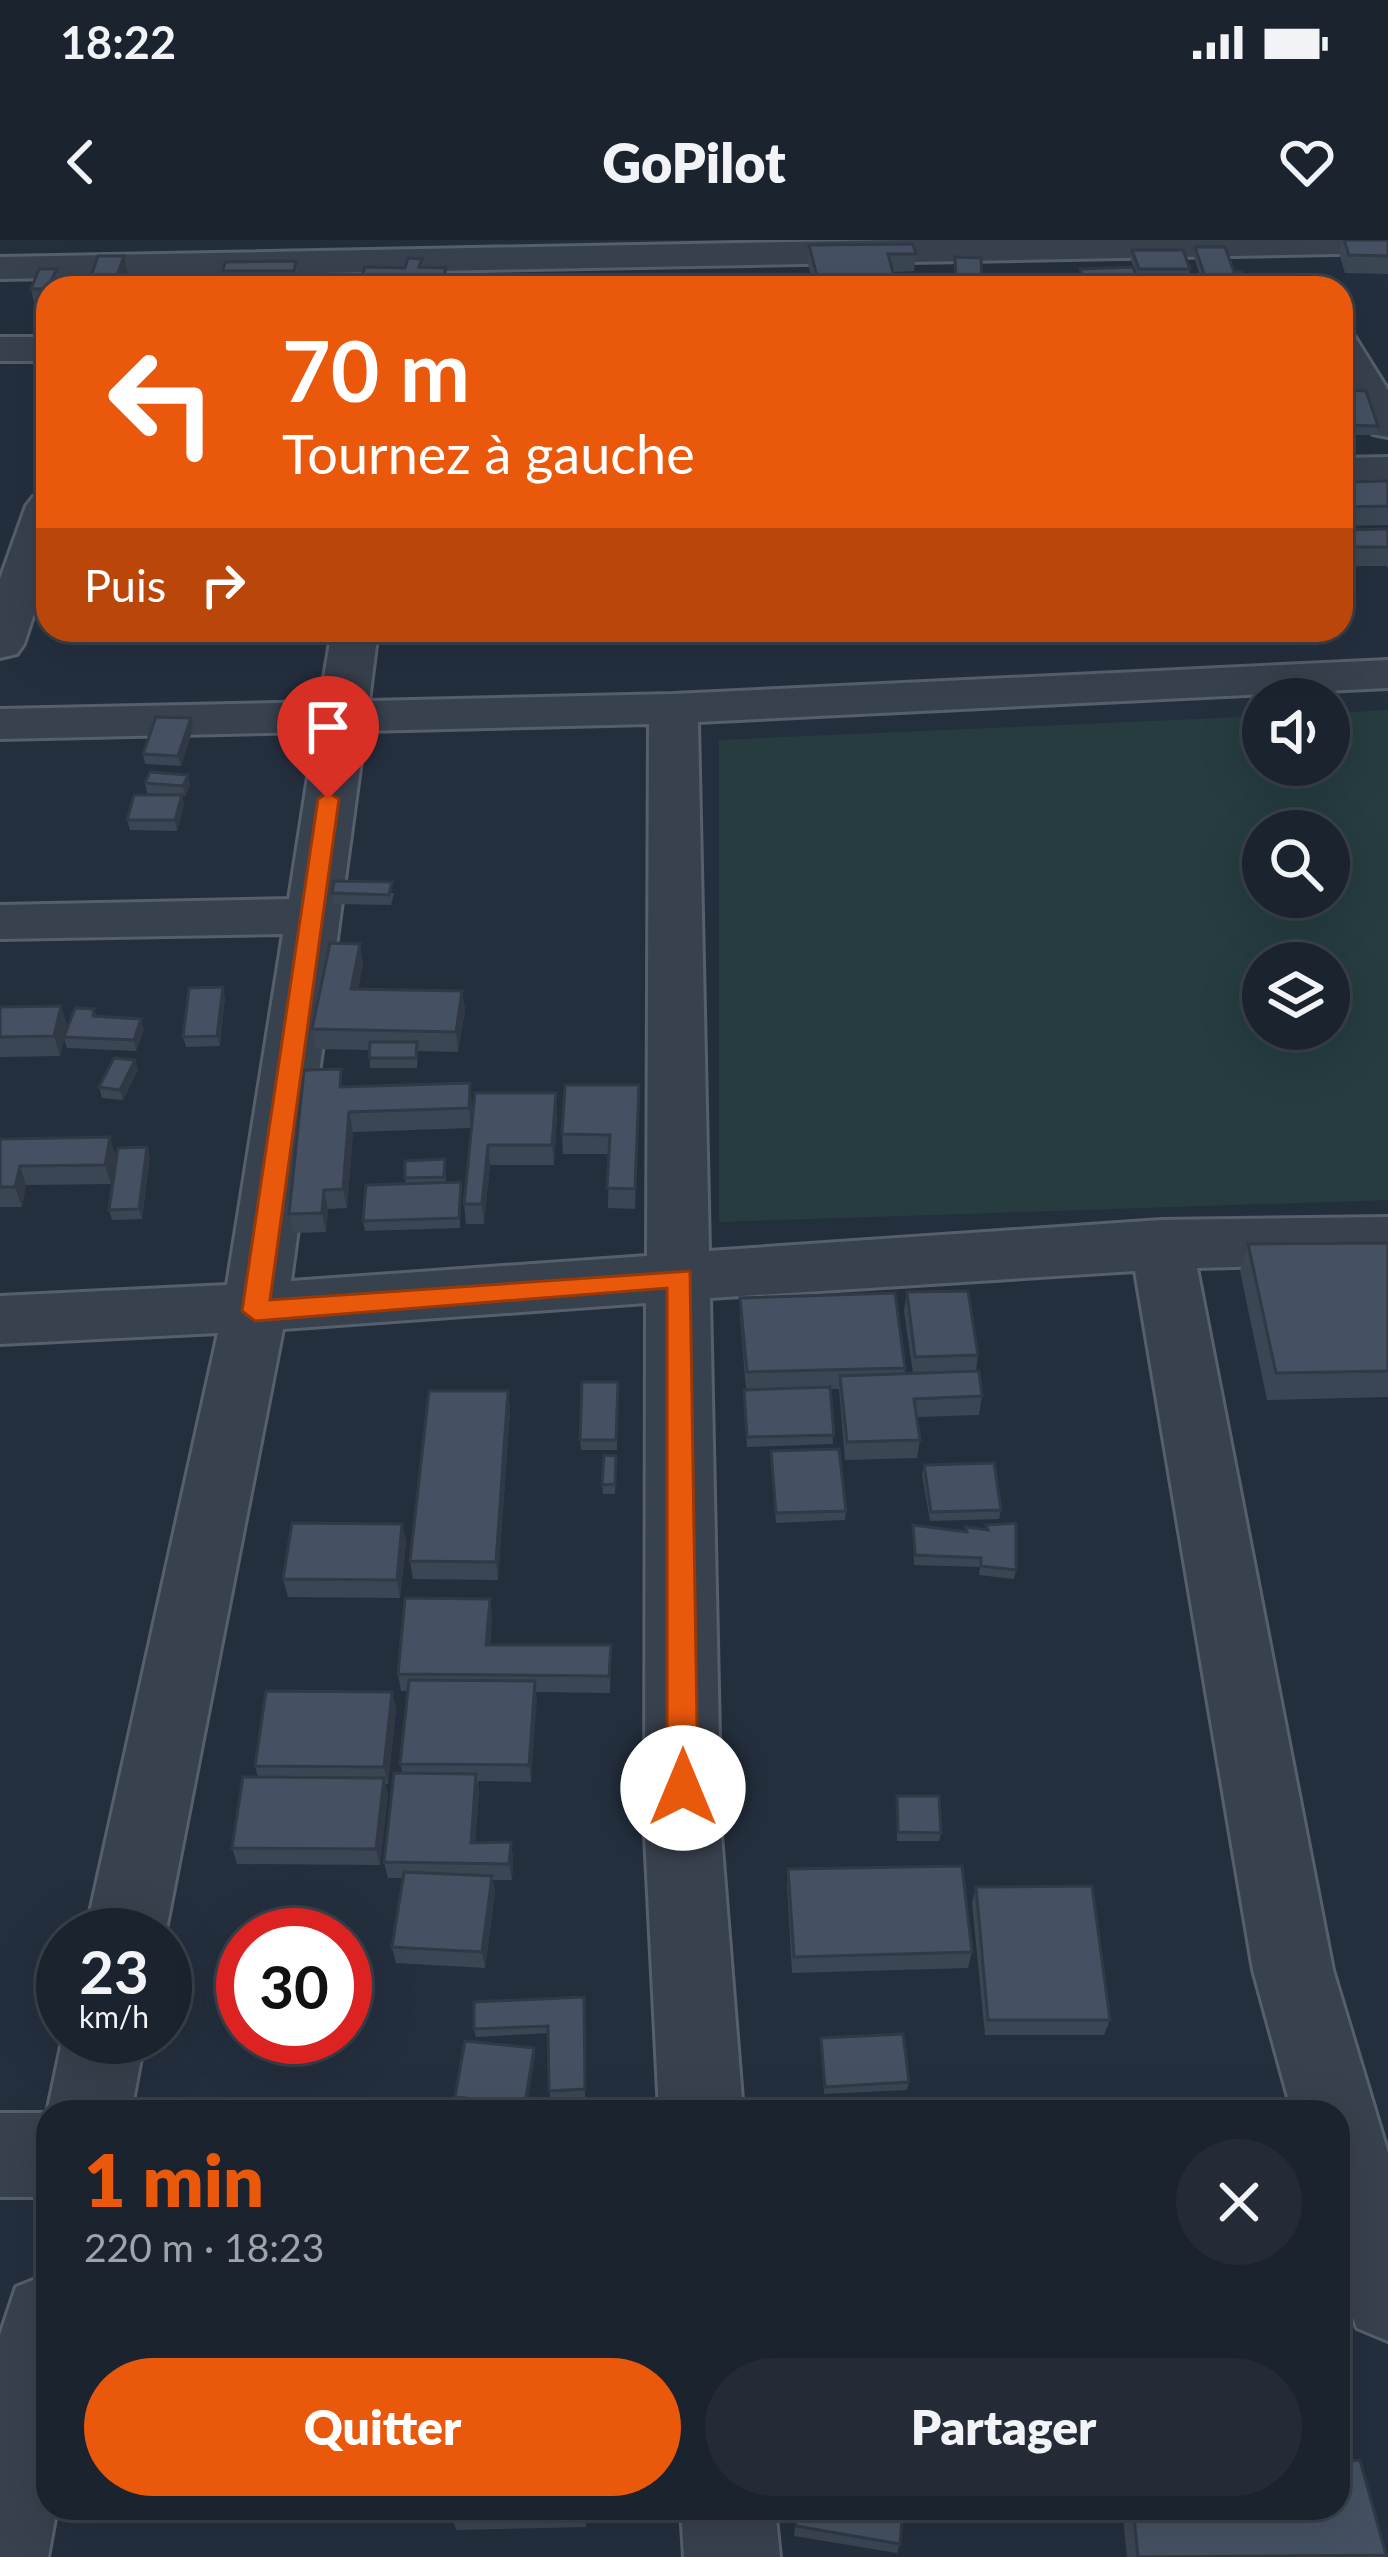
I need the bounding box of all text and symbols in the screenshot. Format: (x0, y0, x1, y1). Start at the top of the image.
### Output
text: 18:22 (60, 15, 176, 69)
icon: back (48, 129, 114, 195)
icon: heart (1274, 129, 1340, 195)
text: GoPilot (602, 130, 786, 195)
text: 70 m (282, 319, 470, 420)
icon: left (84, 324, 240, 480)
text: Tournez à gauche (282, 421, 695, 486)
icon: right (190, 552, 256, 618)
text: Puis (84, 558, 166, 612)
pin (277, 676, 379, 799)
map controls (1242, 678, 1350, 1050)
button: sound (1242, 678, 1350, 786)
icon: arrive (295, 694, 361, 760)
button: search (1242, 810, 1350, 918)
button: layers (1242, 942, 1350, 1050)
position arrow (620, 1725, 746, 1851)
speed limit sign: 30 (216, 1908, 372, 2064)
text: 23 (79, 1935, 149, 2007)
text: km/h (79, 1998, 149, 2034)
text: 1 min (84, 2136, 264, 2222)
button: close (1176, 2139, 1302, 2265)
text: 220 m · 18:23 (84, 2224, 324, 2270)
button: Quitter (84, 2358, 681, 2496)
button: Partager (705, 2358, 1302, 2496)

